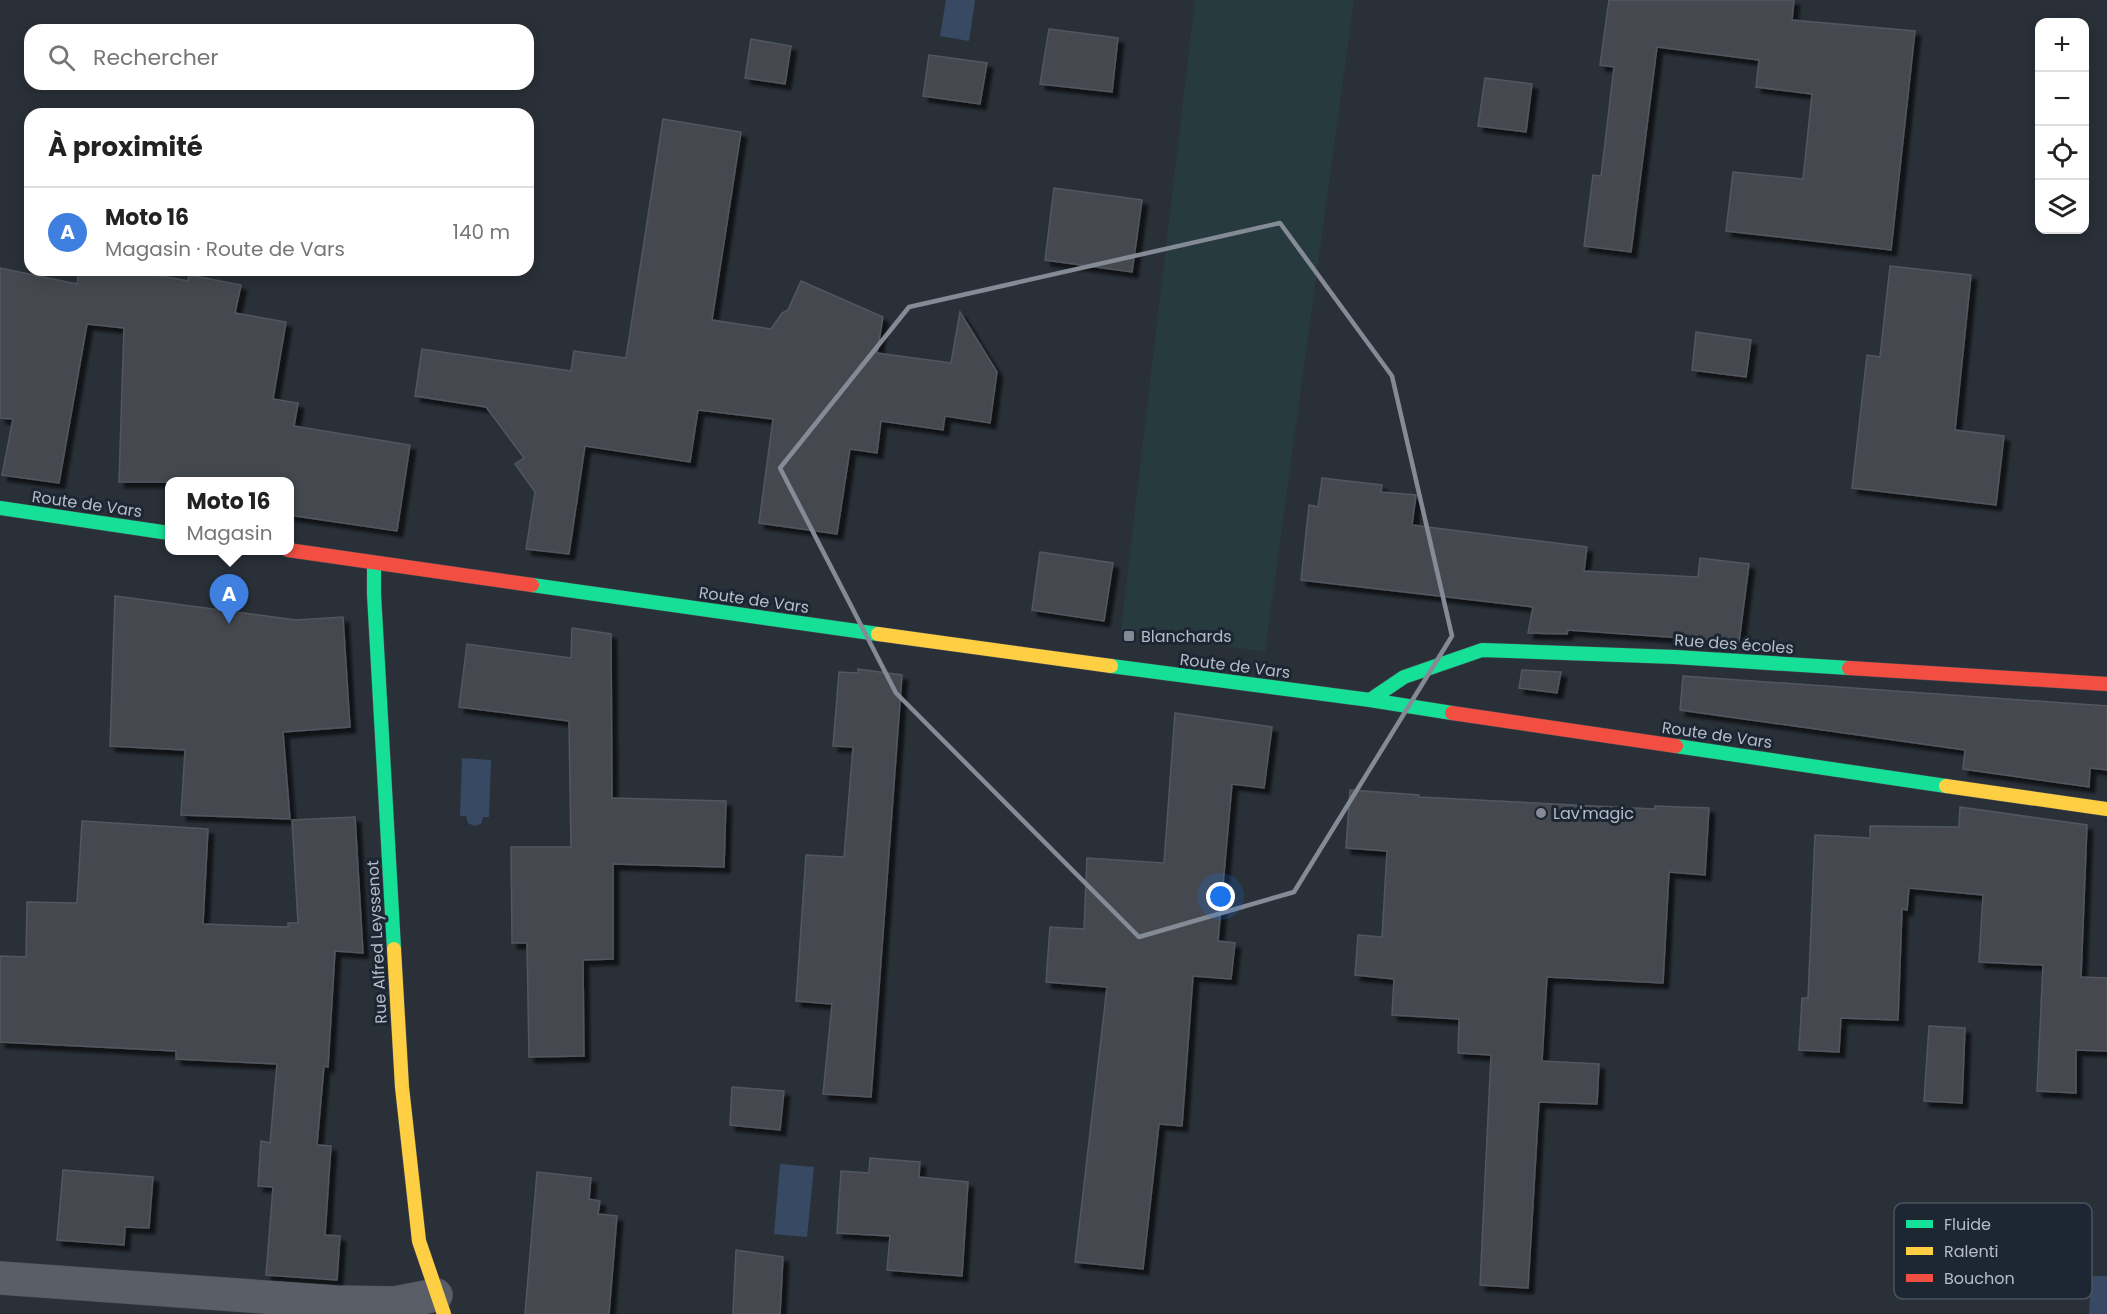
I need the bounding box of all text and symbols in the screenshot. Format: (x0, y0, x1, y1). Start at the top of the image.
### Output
map controls (2035, 18, 2089, 234)
button: + (2035, 18, 2089, 72)
search box (24, 24, 534, 90)
icon: search (45, 41, 78, 74)
text: Rechercher (93, 42, 219, 73)
button: − (2035, 72, 2089, 126)
button: locate (2035, 126, 2089, 180)
text: À proximité (48, 129, 203, 165)
button: layers (2035, 180, 2089, 234)
text: Moto 16 (105, 202, 189, 233)
text: A (60, 218, 75, 246)
text: 140 m (453, 218, 510, 246)
text: Magasin · Route de Vars (105, 235, 345, 263)
popup (165, 477, 294, 555)
street label: Route de Vars (30, 485, 144, 523)
text: Moto 16 (187, 486, 271, 517)
text: Magasin (187, 519, 272, 547)
pin: A (210, 574, 248, 624)
street label: Route de Vars (697, 581, 811, 619)
place label: Blanchards (1141, 625, 1232, 648)
street label: Rue des écoles (1674, 628, 1794, 660)
marker: Blanchards (1122, 629, 1136, 643)
street label: Route de Vars (1178, 648, 1292, 684)
street label: Route de Vars (1660, 716, 1774, 754)
place label: Lav'magic (1553, 802, 1634, 825)
marker: Lav'magic (1534, 806, 1548, 820)
street label: Rue Alfred Leyssenot (361, 859, 393, 1024)
your location (1206, 882, 1235, 911)
legend (1894, 1203, 2092, 1299)
text: Fluide (1944, 1213, 1991, 1236)
text: Ralenti (1944, 1240, 1998, 1263)
text: Bouchon (1944, 1267, 2015, 1290)

